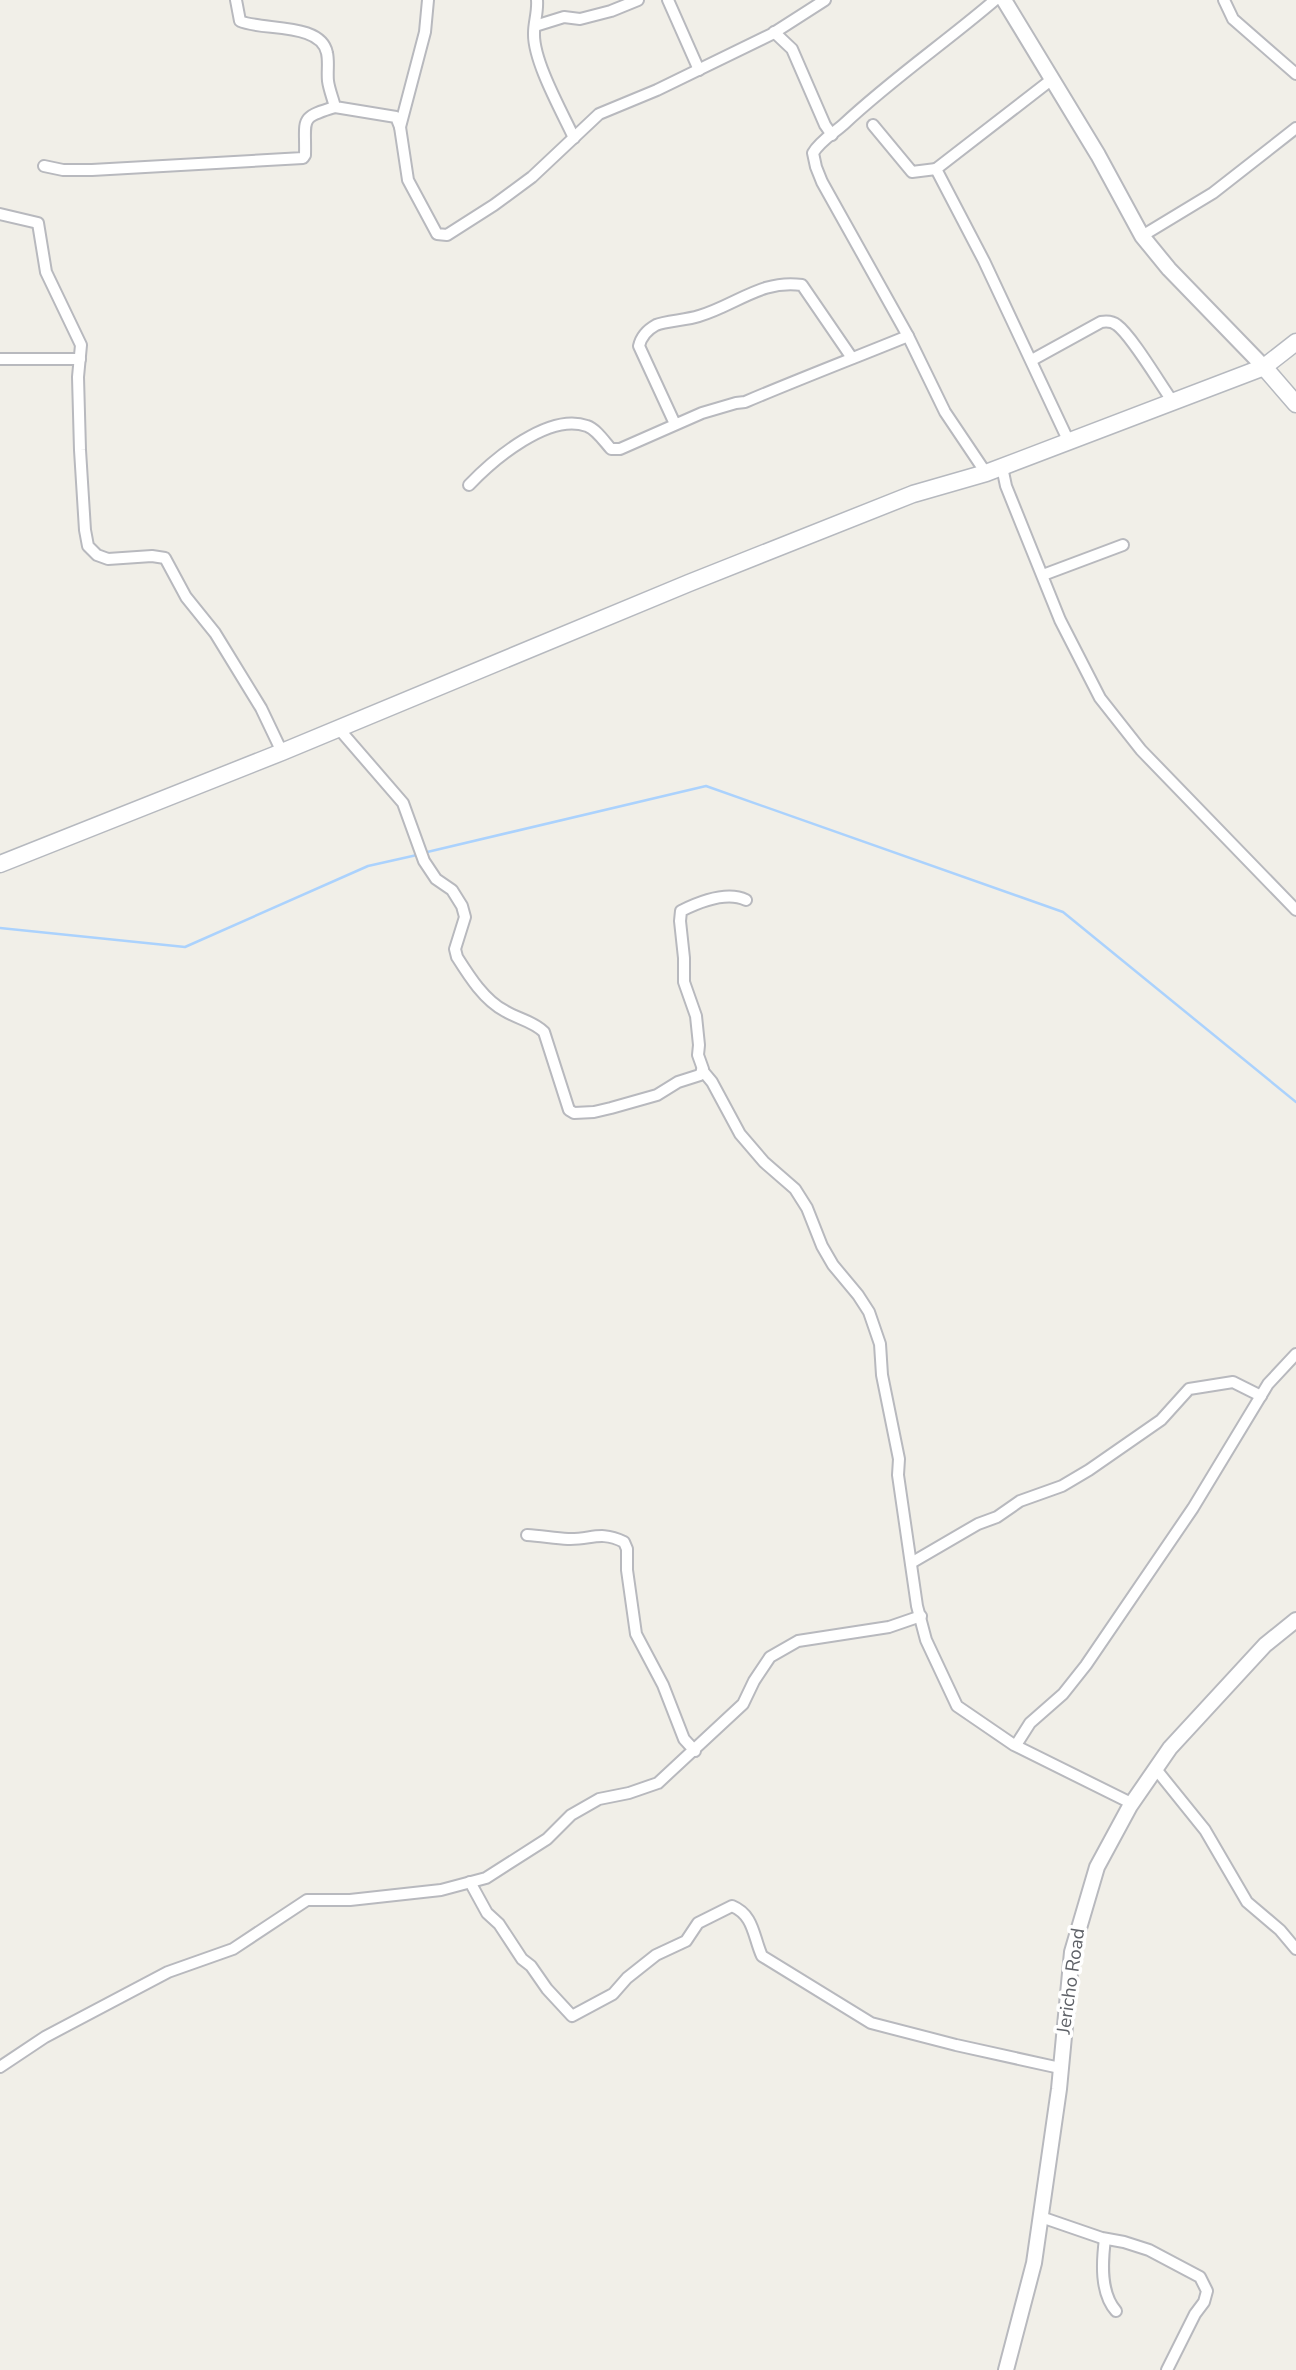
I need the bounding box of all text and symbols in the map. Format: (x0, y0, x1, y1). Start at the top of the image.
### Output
street label: Jericho Road (1051, 1926, 1091, 2037)

